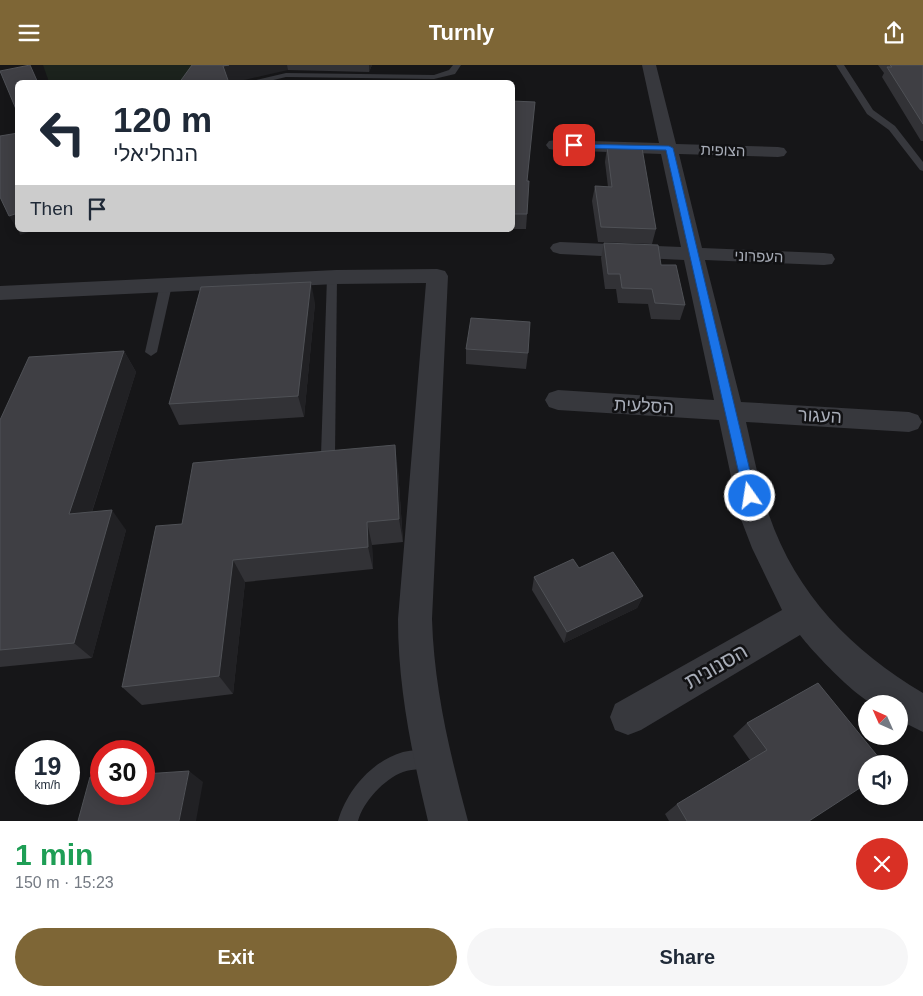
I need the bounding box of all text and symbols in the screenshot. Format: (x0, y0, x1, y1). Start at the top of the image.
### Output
icon: menu (15, 19, 43, 47)
icon: share (880, 19, 908, 47)
text: Turnly (429, 20, 494, 45)
icon: left (30, 100, 95, 165)
text: 120 m (113, 100, 212, 139)
pin (553, 124, 595, 166)
icon: arrive (560, 131, 588, 159)
text: הנחליאלי (113, 141, 198, 166)
street label: הצופית (700, 141, 746, 159)
icon: arrive (83, 195, 111, 223)
text: Then (30, 198, 73, 219)
street label: העפרוני (734, 247, 784, 265)
street label: הסלעית (614, 394, 674, 418)
street label: העגור (798, 405, 842, 427)
position arrow (723, 469, 775, 521)
street label: הסנונית (681, 639, 751, 693)
north arrow (858, 695, 908, 745)
map controls (858, 695, 908, 805)
speed limit sign: 30 (90, 740, 155, 805)
text: 19 (34, 752, 61, 780)
button: sound (858, 755, 908, 805)
text: km/h (34, 778, 61, 792)
text: 1 min (15, 838, 93, 871)
button: close (856, 838, 908, 890)
text: 150 m · 15:23 (15, 874, 114, 891)
button: Exit (15, 928, 457, 986)
button: Share (467, 928, 908, 986)

